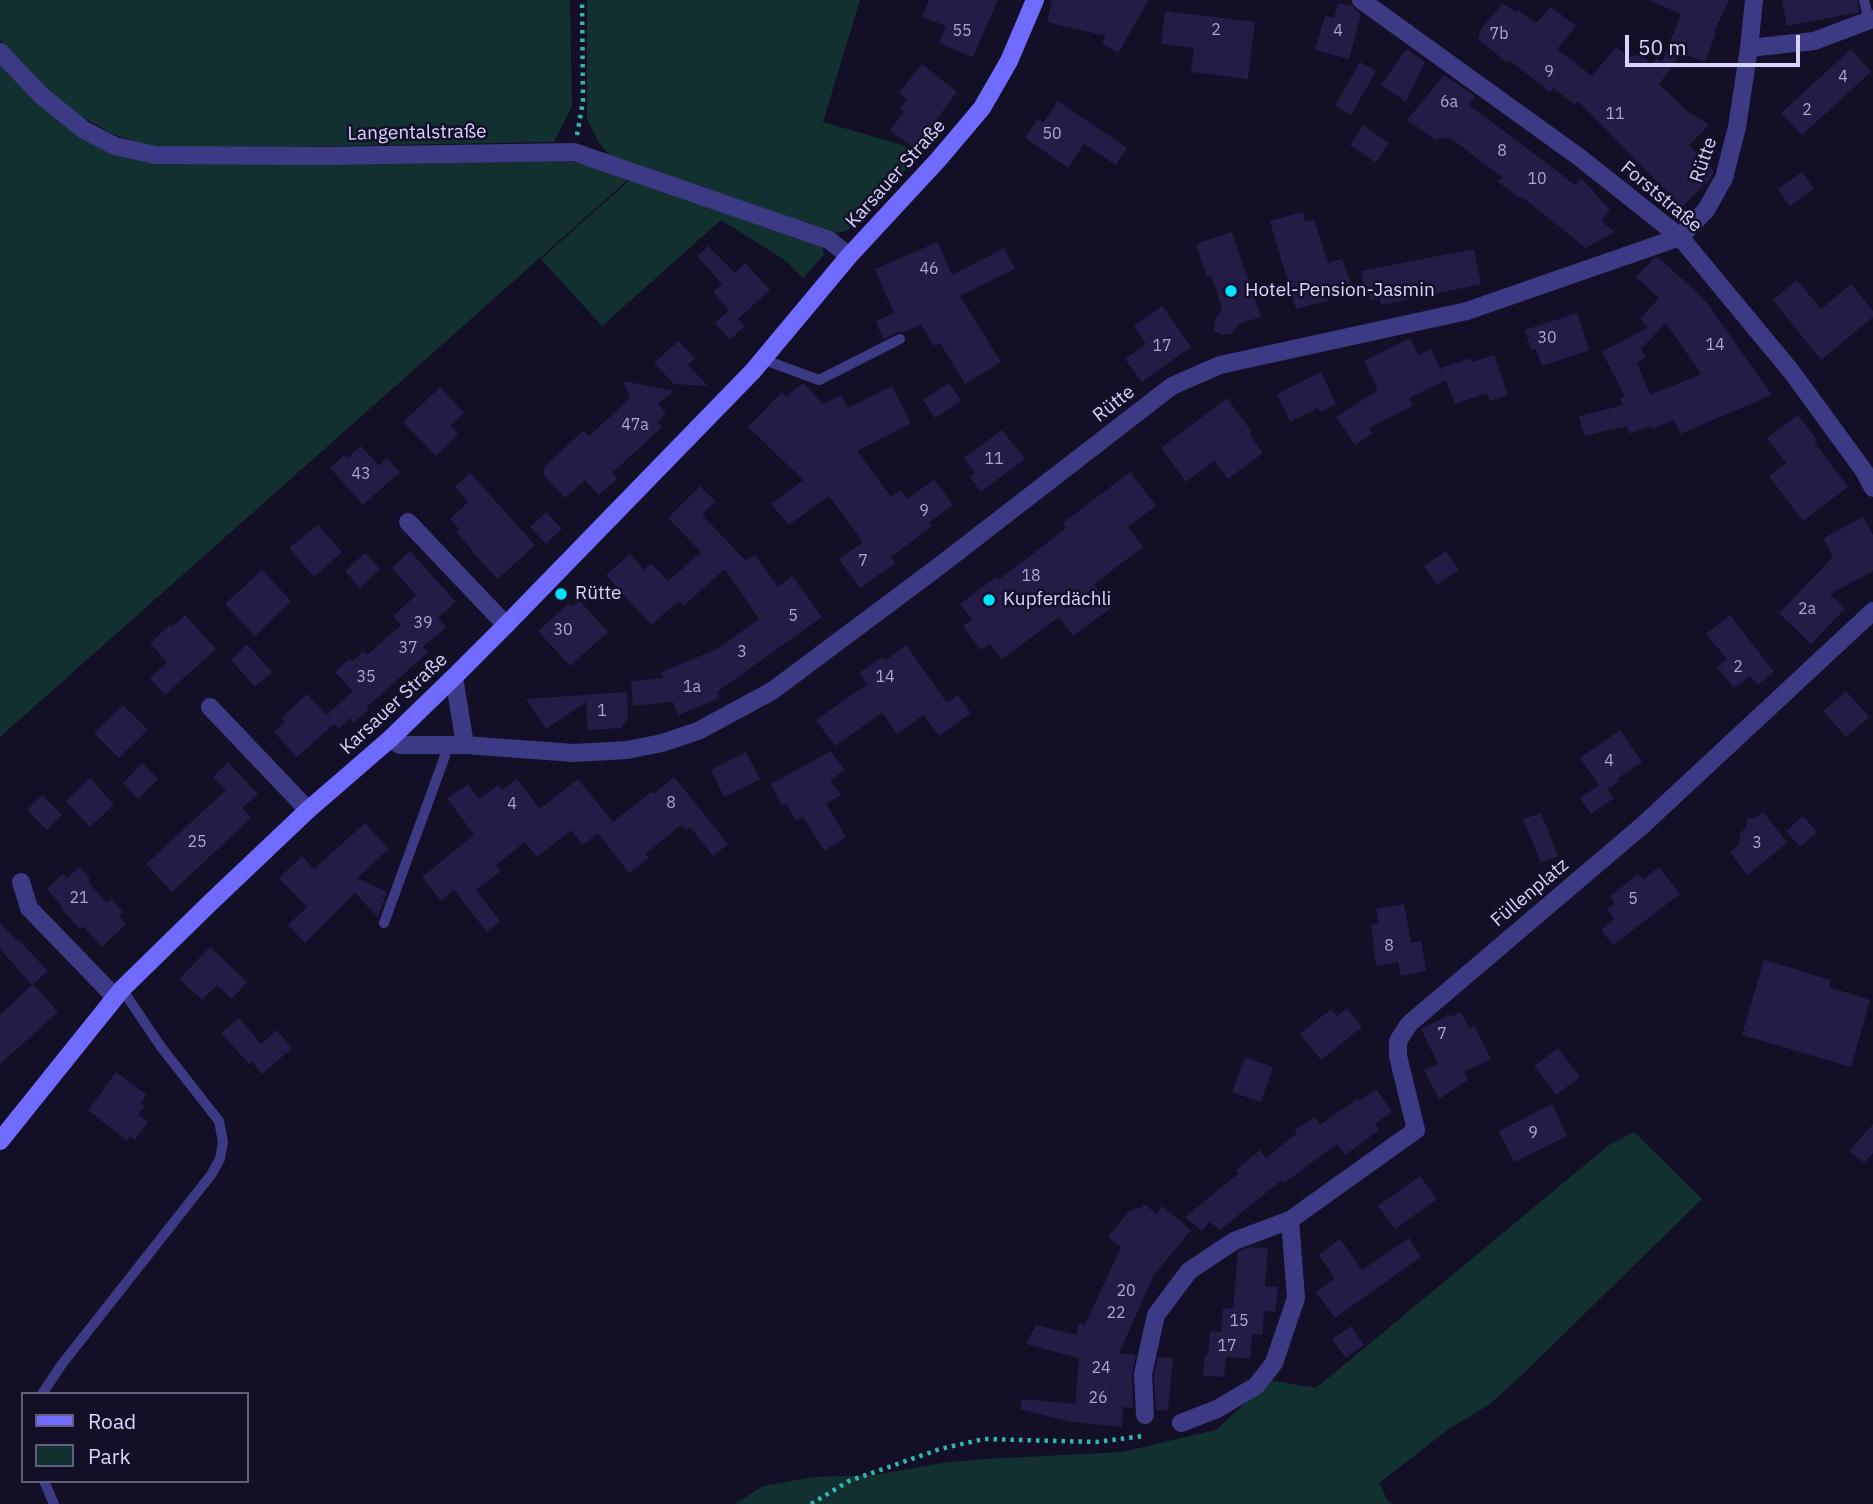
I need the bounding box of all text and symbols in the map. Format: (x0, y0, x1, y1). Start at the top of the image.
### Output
house number: 2 (1211, 20, 1221, 40)
house number: 55 (952, 21, 972, 41)
house number: 4 (1333, 21, 1343, 41)
scale bar (1628, 21, 1803, 65)
house number: 7b (1490, 24, 1508, 44)
text: 50 m (1638, 33, 1687, 61)
house number: 9 (1544, 62, 1554, 82)
house number: 4 (1838, 67, 1848, 87)
house number: 6a (1440, 92, 1458, 112)
house number: 2 (1802, 100, 1812, 120)
house number: 11 (1605, 104, 1625, 124)
street label: Karsauer Straße (841, 115, 951, 233)
street label: Langentalstraße (347, 120, 487, 146)
house number: 50 (1042, 124, 1062, 144)
street label: Rütte (1686, 134, 1722, 186)
house number: 8 (1497, 141, 1507, 161)
street label: Forststraße (1616, 156, 1706, 238)
house number: 10 (1527, 169, 1547, 189)
house number: 46 (919, 259, 939, 279)
place label: Hotel-Pension-Jasmin (1245, 280, 1435, 302)
marker: Hotel-Pension-Jasmin (1223, 283, 1239, 299)
house number: 30 (1537, 328, 1557, 348)
house number: 14 (1705, 335, 1725, 355)
house number: 17 (1152, 336, 1172, 356)
street label: Rütte (1089, 381, 1139, 427)
house number: 47a (621, 415, 649, 435)
house number: 11 (984, 449, 1004, 469)
house number: 43 (351, 464, 371, 484)
house number: 9 (919, 501, 929, 521)
house number: 7 (858, 551, 868, 571)
house number: 18 (1021, 566, 1041, 586)
place label: Rütte (575, 583, 621, 605)
marker: Rütte (553, 586, 569, 602)
place label: Kupferdächli (1003, 589, 1111, 611)
marker: Kupferdächli (981, 592, 997, 608)
house number: 2a (1798, 599, 1816, 619)
house number: 5 (788, 606, 798, 626)
house number: 39 (413, 613, 433, 633)
house number: 30 (553, 620, 573, 640)
house number: 37 (398, 638, 418, 658)
house number: 3 (737, 642, 747, 662)
street label: Karsauer Straße (336, 649, 452, 759)
house number: 2 (1733, 657, 1743, 677)
house number: 35 (356, 667, 376, 687)
house number: 14 (875, 667, 895, 687)
house number: 1a (683, 677, 701, 697)
house number: 1 (597, 701, 607, 721)
house number: 4 (1604, 751, 1614, 771)
house number: 8 (666, 793, 676, 813)
house number: 4 (507, 794, 517, 814)
house number: 25 (187, 832, 207, 852)
house number: 3 (1752, 833, 1762, 853)
street label: Füllenplatz (1487, 854, 1573, 932)
house number: 21 (69, 888, 89, 908)
house number: 5 (1628, 889, 1638, 909)
house number: 8 (1384, 936, 1394, 956)
house number: 7 (1437, 1024, 1447, 1044)
house number: 9 (1528, 1123, 1538, 1143)
house number: 20 (1116, 1281, 1136, 1301)
house number: 22 (1106, 1303, 1126, 1323)
house number: 15 (1229, 1311, 1249, 1331)
house number: 17 (1217, 1336, 1237, 1356)
house number: 24 (1091, 1358, 1111, 1378)
house number: 26 (1088, 1388, 1108, 1408)
legend (21, 1392, 248, 1483)
text: Road (88, 1407, 136, 1435)
text: Park (88, 1442, 131, 1470)

